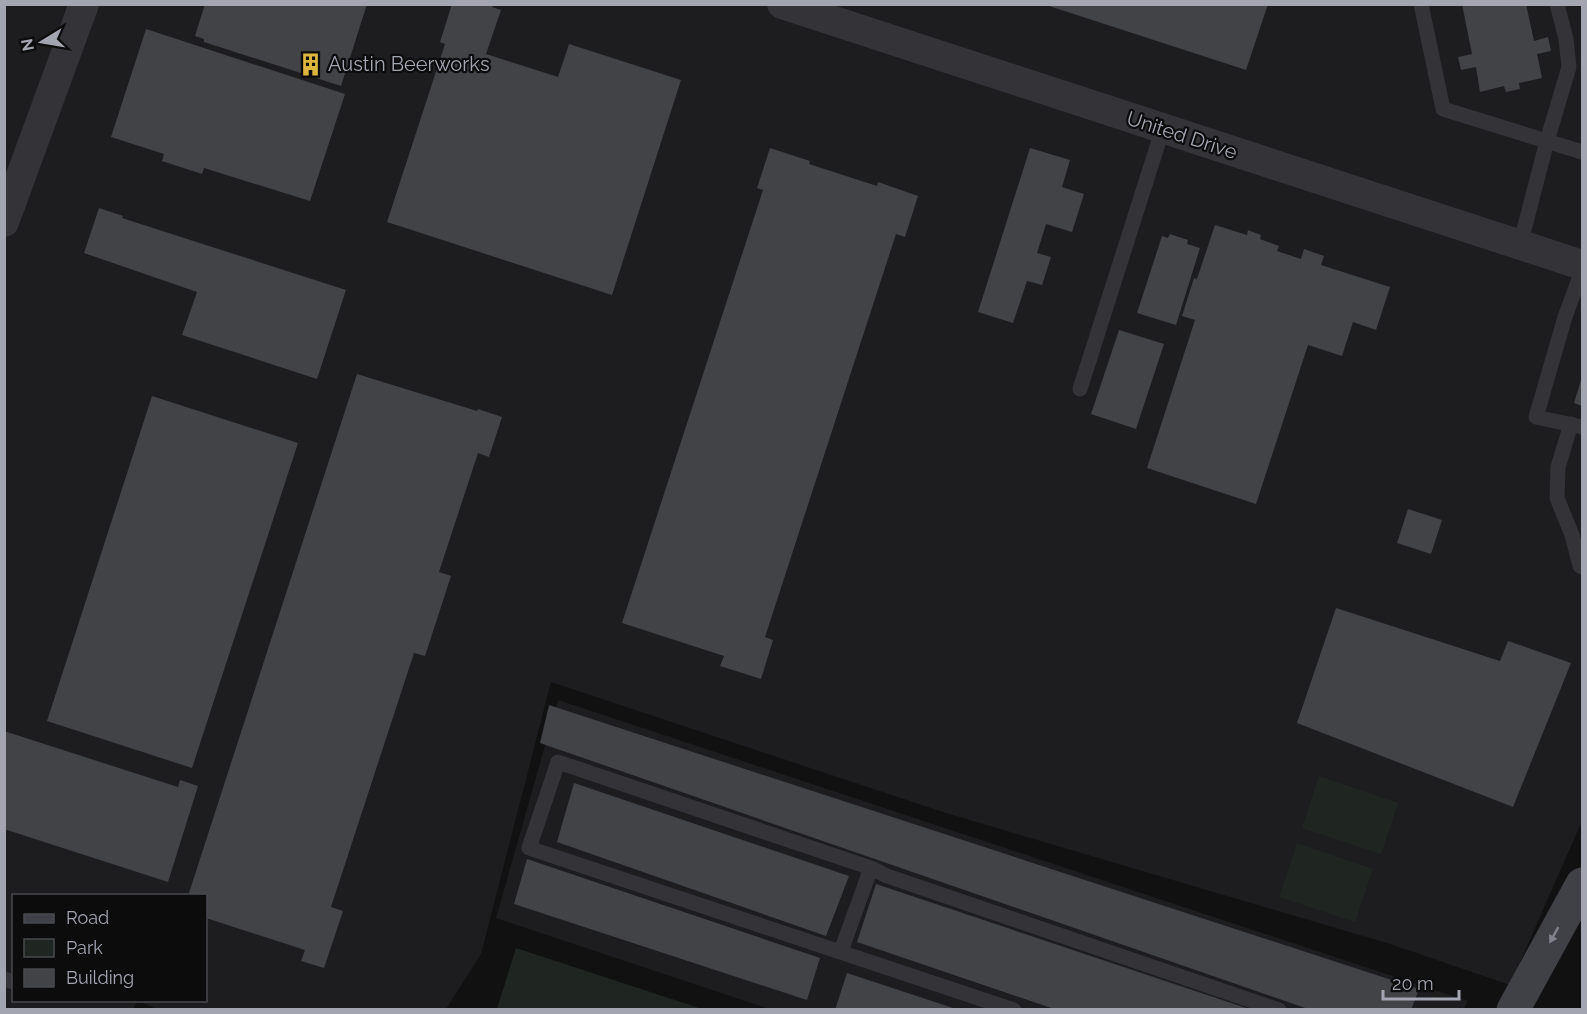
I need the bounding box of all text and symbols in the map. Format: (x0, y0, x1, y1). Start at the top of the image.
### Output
north arrow (12, 12, 72, 72)
text: N (17, 37, 38, 53)
building icon: Austin Beerworks (297, 51, 323, 77)
place label: Austin Beerworks (328, 52, 490, 76)
street label: United Drive (1124, 106, 1240, 164)
legend (12, 894, 207, 1002)
text: Road (66, 907, 109, 928)
one-way arrow (1549, 927, 1559, 944)
text: Park (66, 937, 103, 958)
scale bar (1383, 963, 1460, 1001)
text: Building (66, 967, 134, 988)
text: 20 m (1392, 973, 1434, 994)

